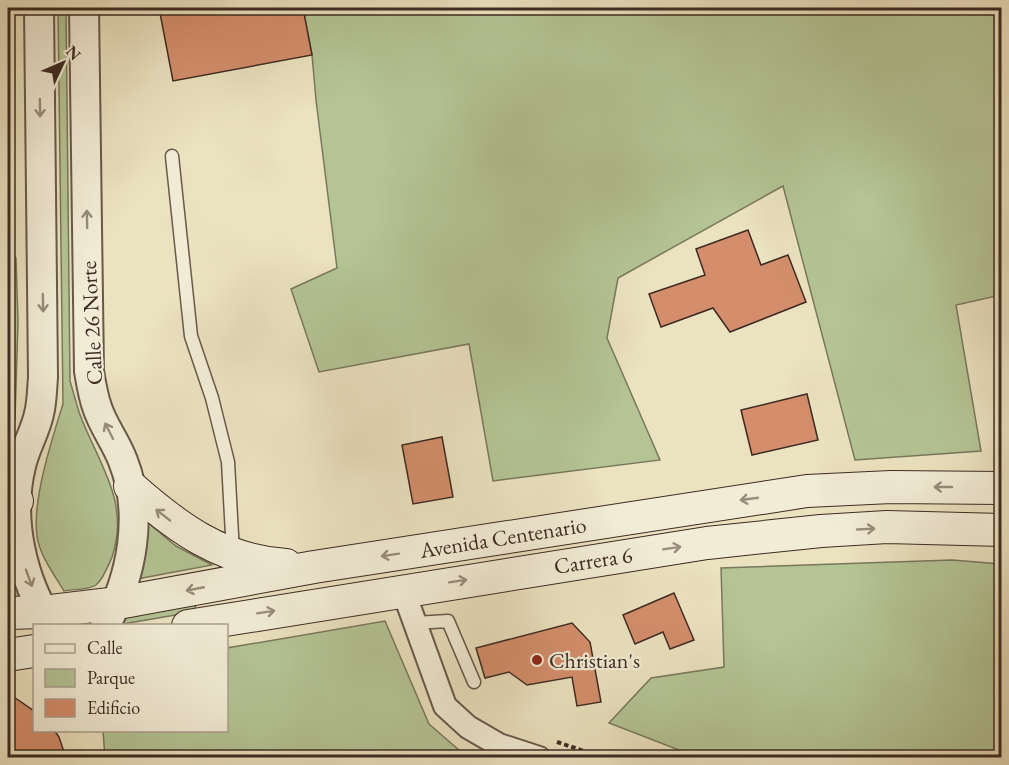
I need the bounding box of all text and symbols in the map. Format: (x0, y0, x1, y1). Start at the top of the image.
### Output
north arrow (33, 33, 93, 93)
text: N (61, 41, 86, 65)
one-way arrow (34, 97, 46, 117)
one-way arrow (81, 209, 93, 229)
street label: Calle 26 Norte (74, 260, 109, 386)
one-way arrow (37, 292, 48, 312)
one-way arrow (102, 423, 114, 441)
one-way arrow (934, 481, 954, 493)
one-way arrow (739, 494, 759, 505)
one-way arrow (155, 508, 171, 521)
street label: Avenida Centenario (417, 510, 588, 565)
one-way arrow (855, 523, 875, 534)
street label: Carrera 6 (552, 540, 635, 581)
one-way arrow (661, 542, 681, 553)
one-way arrow (381, 549, 400, 560)
one-way arrow (24, 569, 35, 587)
one-way arrow (448, 575, 468, 586)
one-way arrow (185, 584, 205, 595)
one-way arrow (256, 607, 275, 618)
legend (33, 624, 228, 732)
text: Calle (87, 636, 123, 659)
place label: Christian's (549, 646, 640, 675)
marker: Christian's (530, 653, 544, 667)
text: Parque (87, 666, 135, 689)
text: Edificio (87, 696, 140, 719)

